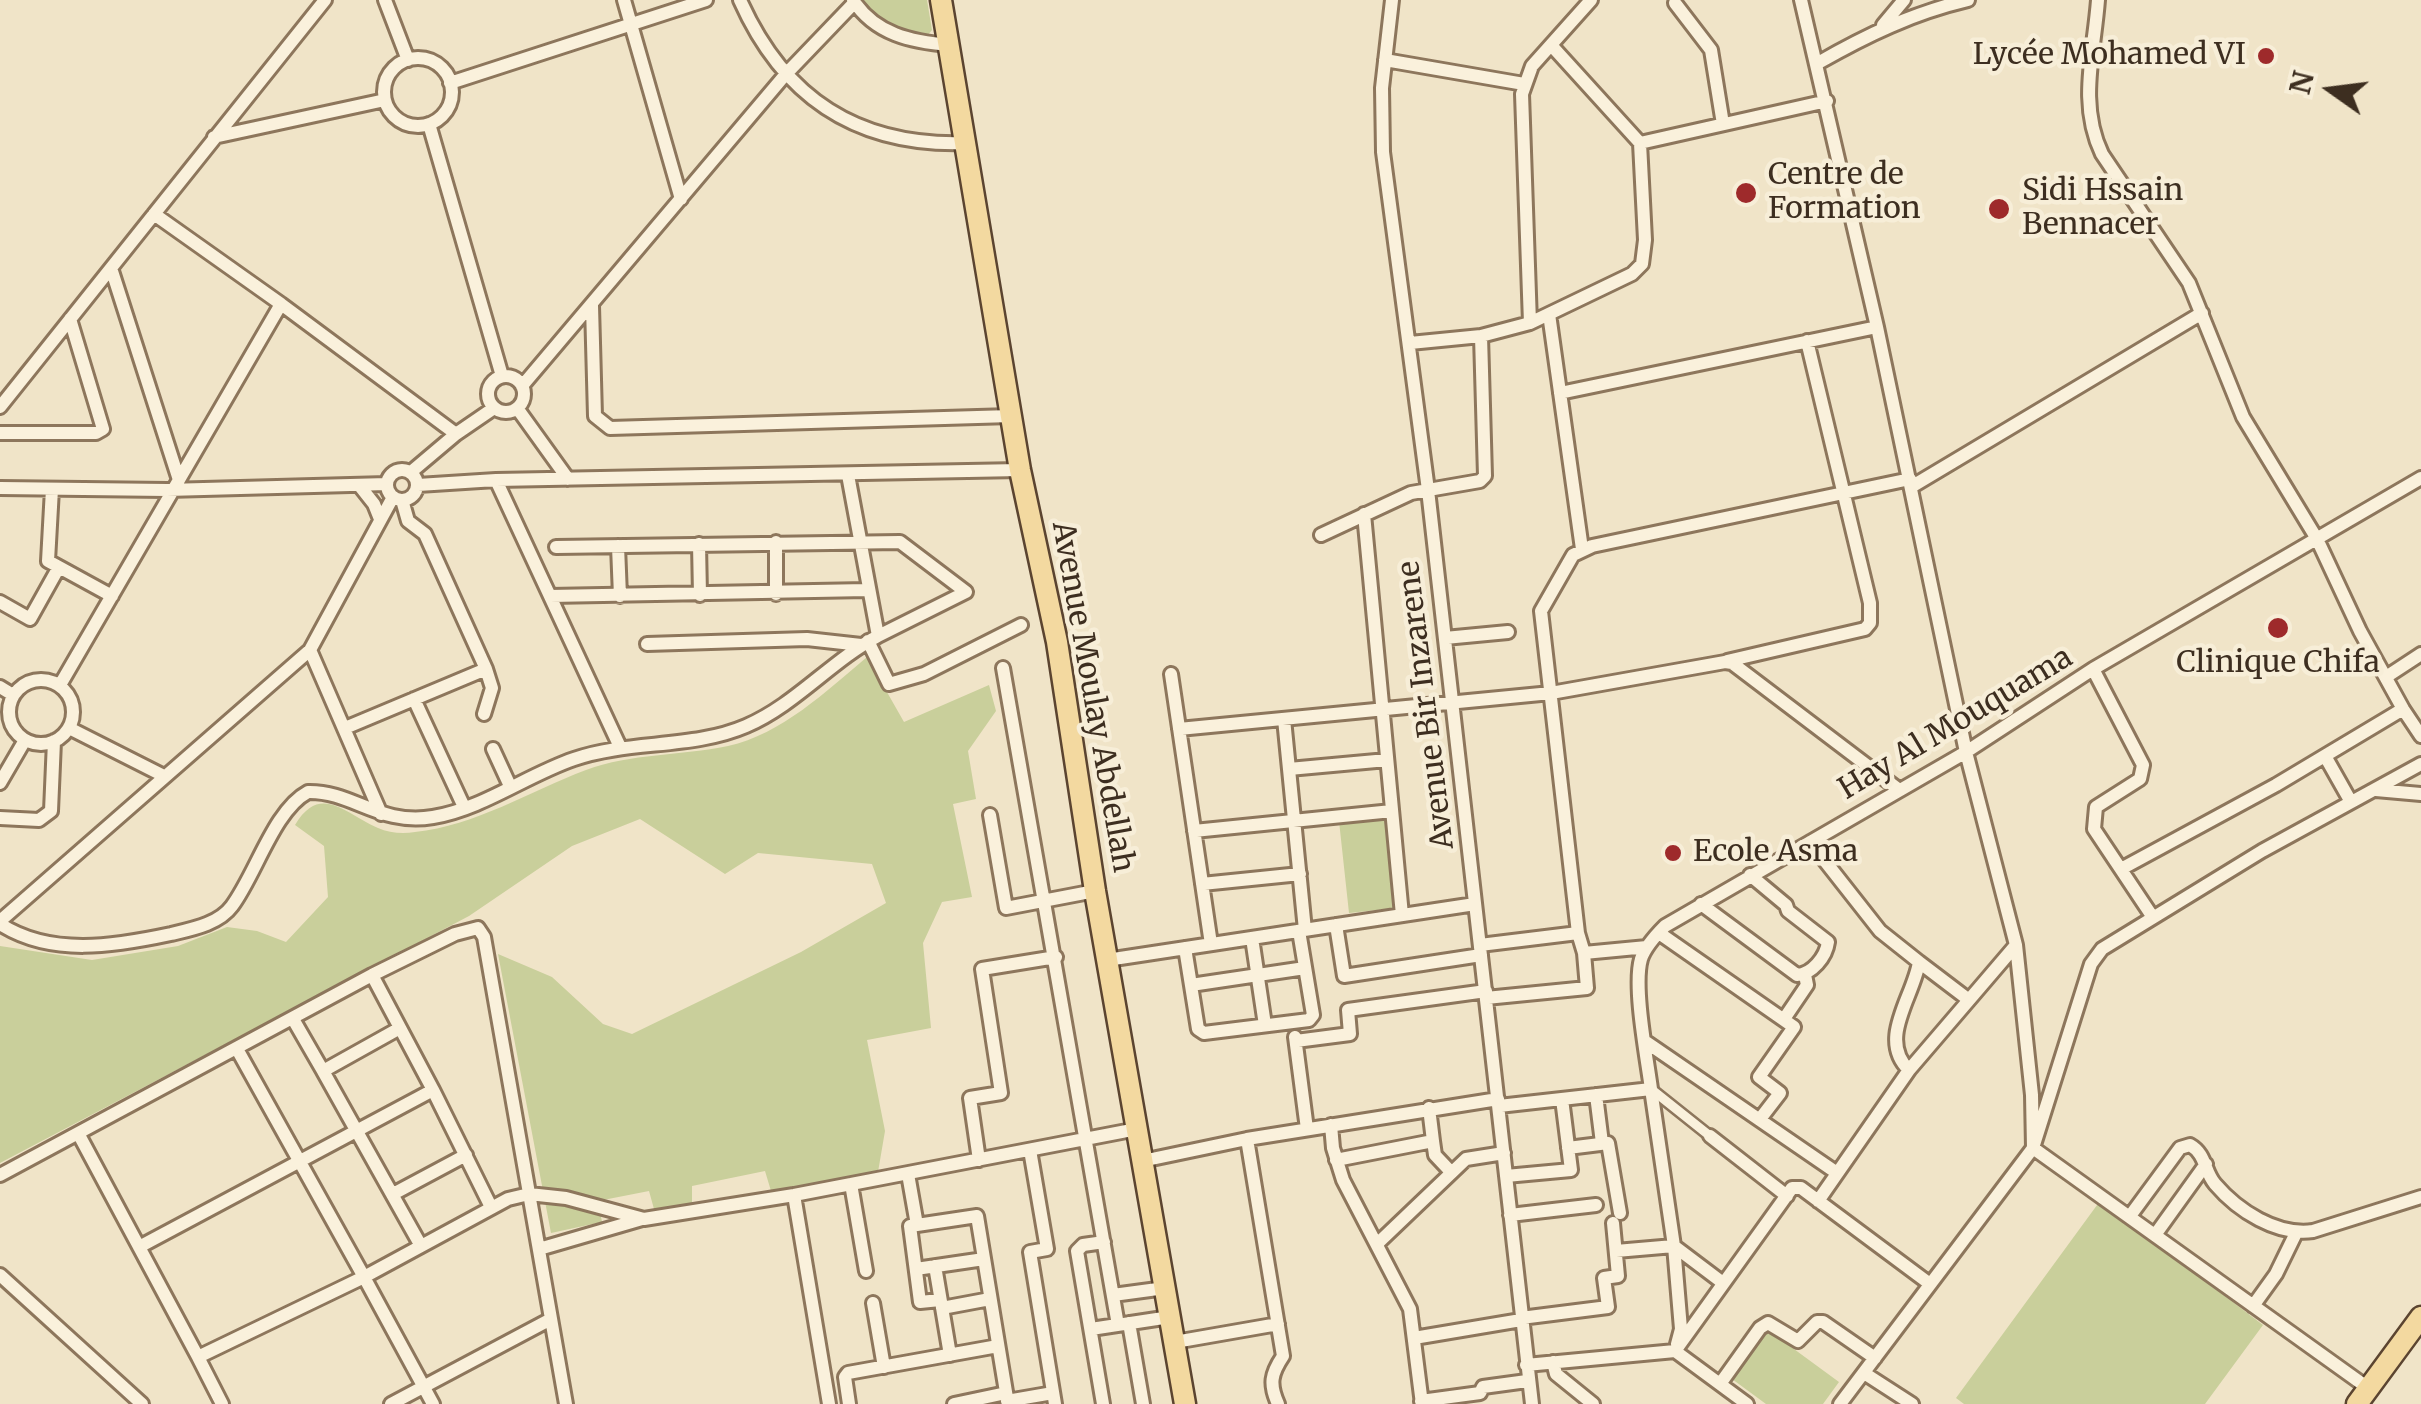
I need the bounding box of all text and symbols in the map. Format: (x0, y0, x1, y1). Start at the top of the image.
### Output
place label: Lycée Mohamed VI (1973, 38, 2246, 74)
north arrow (2281, 40, 2381, 140)
marker: Lycée Mohamed VI (2255, 45, 2277, 67)
text: N (2282, 68, 2322, 98)
place label: Centre de Formation (1768, 158, 1921, 228)
place label: Sidi Hssain Bennacer (2022, 174, 2183, 244)
marker: Centre de Formation (1733, 180, 1759, 206)
marker: Sidi Hssain Bennacer (1986, 196, 2012, 222)
street label: Avenue Moulay Abdellah (1043, 519, 1141, 875)
street label: Avenue Bir Inzarene (1391, 559, 1463, 851)
marker: Clinique Chifa (2265, 615, 2291, 641)
street label: Hay Al Mouquama (1833, 640, 2079, 808)
place label: Clinique Chifa (2176, 646, 2380, 682)
place label: Ecole Asma (1693, 835, 1858, 871)
marker: Ecole Asma (1662, 842, 1684, 864)

